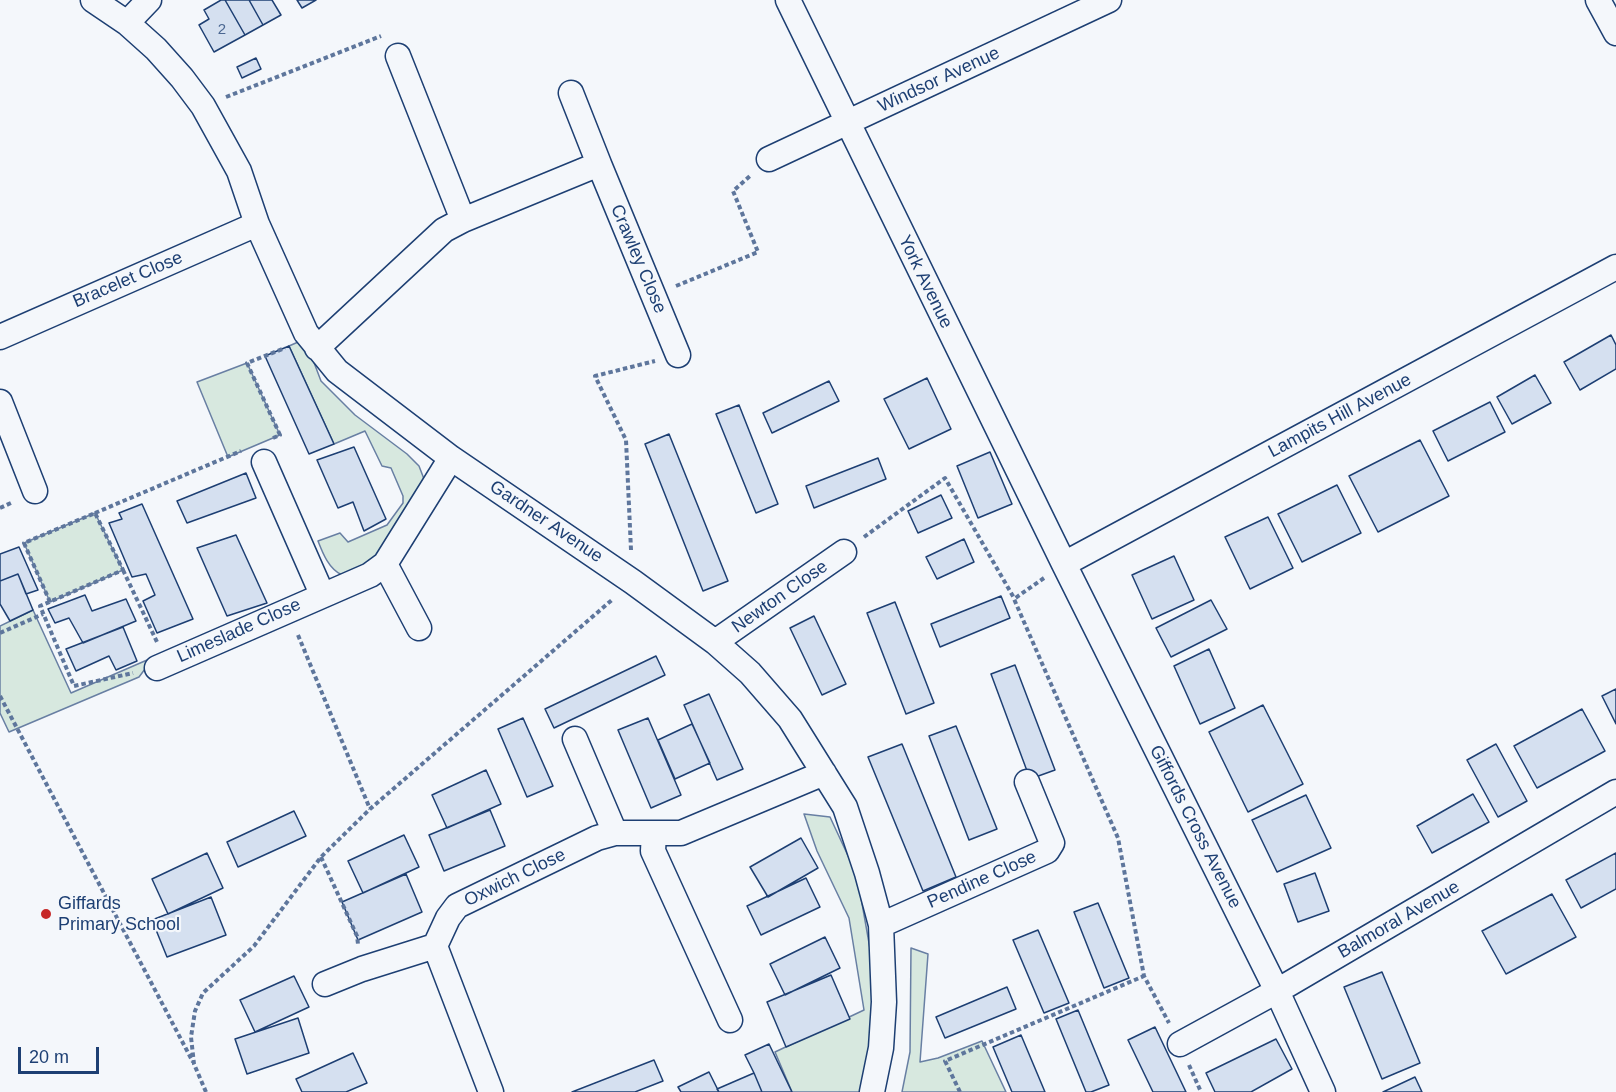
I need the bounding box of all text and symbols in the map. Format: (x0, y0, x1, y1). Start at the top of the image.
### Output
house number: 2 (218, 21, 226, 39)
street label: Windsor Avenue (875, 42, 1003, 118)
street label: Crawley Close (605, 201, 671, 317)
street label: York Avenue (893, 232, 957, 332)
street label: Bracelet Close (70, 247, 186, 313)
street label: Lampits Hill Avenue (1265, 369, 1415, 463)
street label: Gardner Avenue (485, 476, 607, 568)
street label: Newton Close (728, 556, 832, 638)
street label: Limeslade Close (174, 594, 304, 668)
street label: Giffords Cross Avenue (1144, 742, 1246, 912)
street label: Oxwich Close (461, 844, 569, 912)
street label: Pendine Close (924, 846, 1040, 914)
street label: Balmoral Avenue (1334, 876, 1464, 964)
place label: Giffards Primary School (58, 893, 180, 936)
marker: Giffards Primary School (39, 907, 53, 921)
scale bar (21, 1035, 102, 1073)
text: 20 m (29, 1047, 69, 1067)

